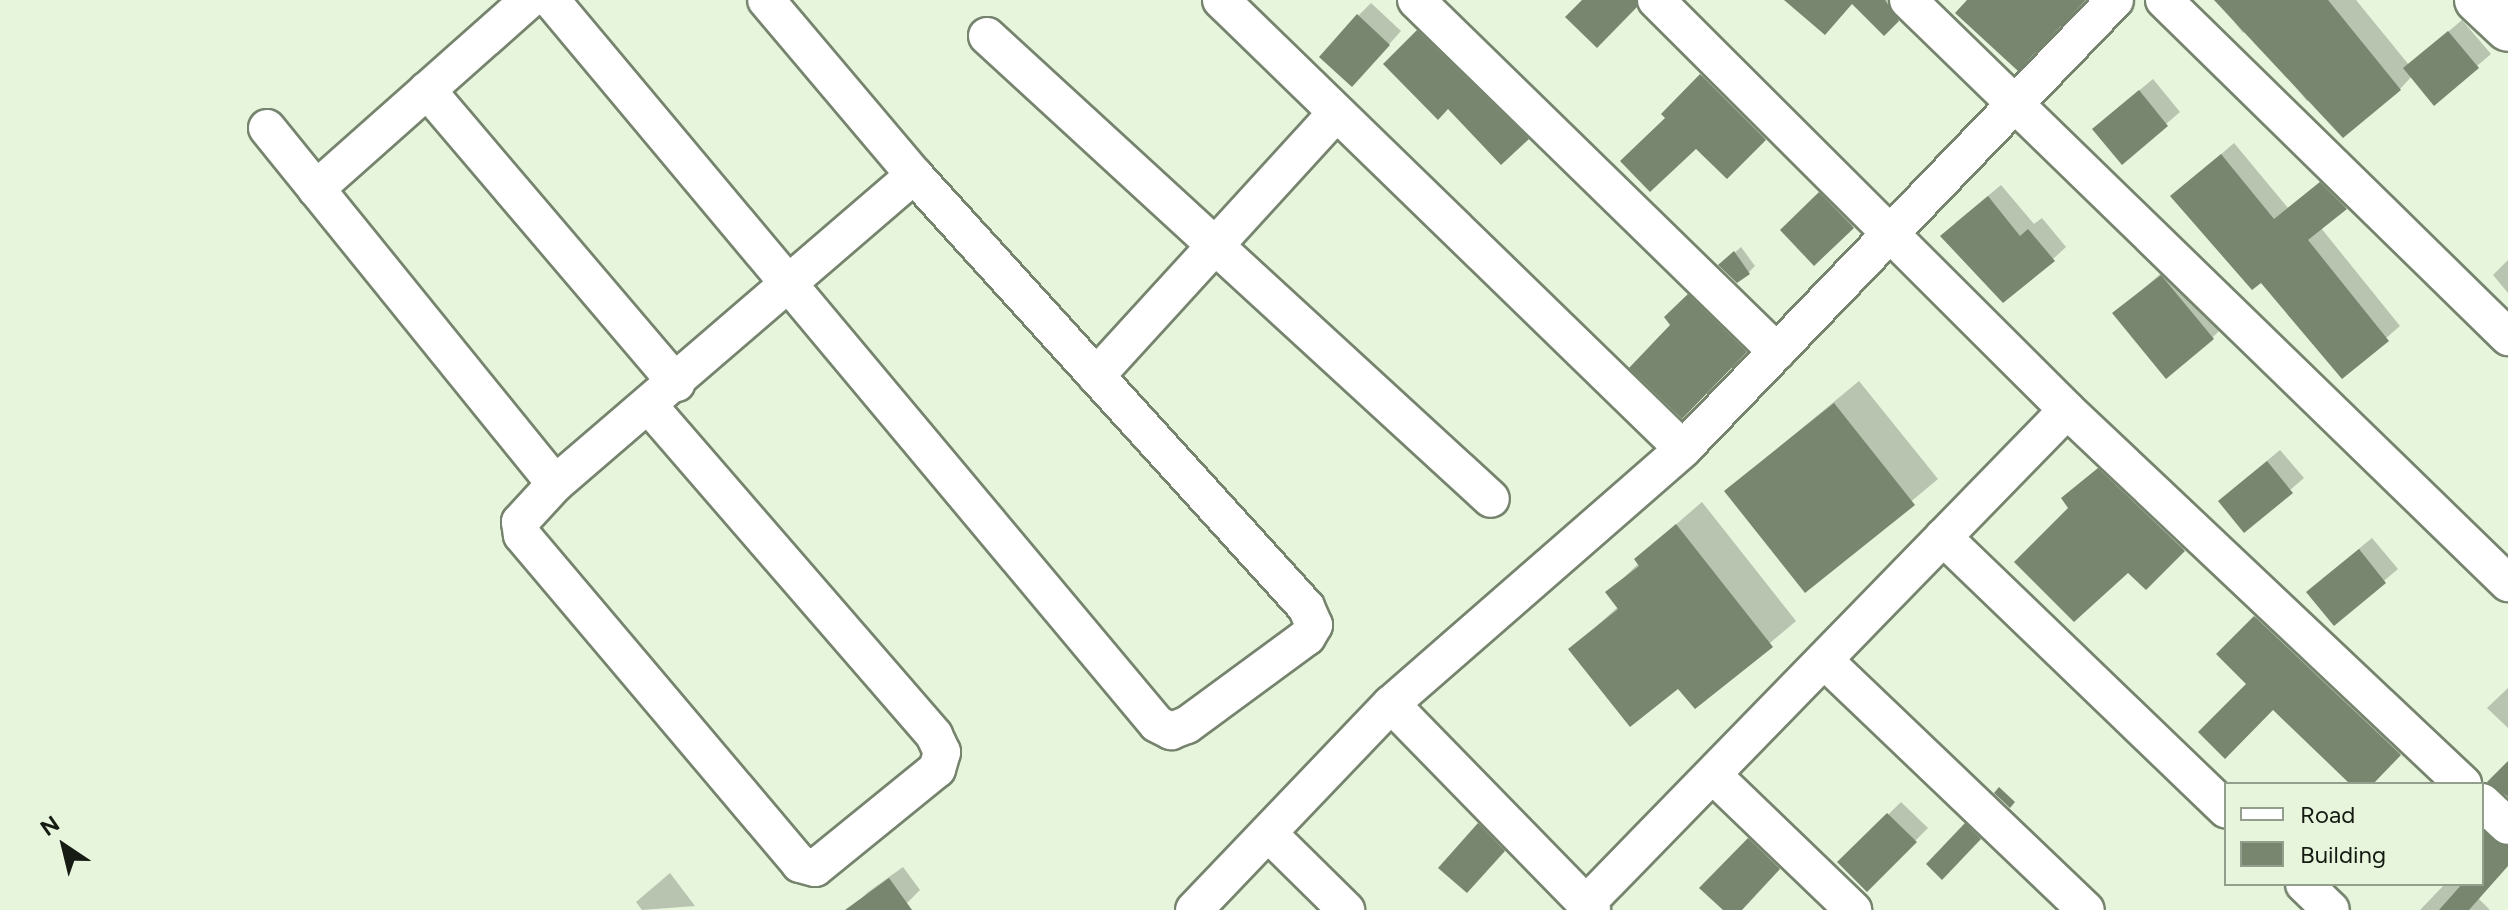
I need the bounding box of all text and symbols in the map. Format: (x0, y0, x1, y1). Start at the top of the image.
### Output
legend (2224, 782, 2484, 886)
text: Road (2300, 800, 2355, 829)
north arrow (24, 806, 104, 886)
text: N (35, 810, 65, 842)
text: Building (2300, 840, 2386, 869)

